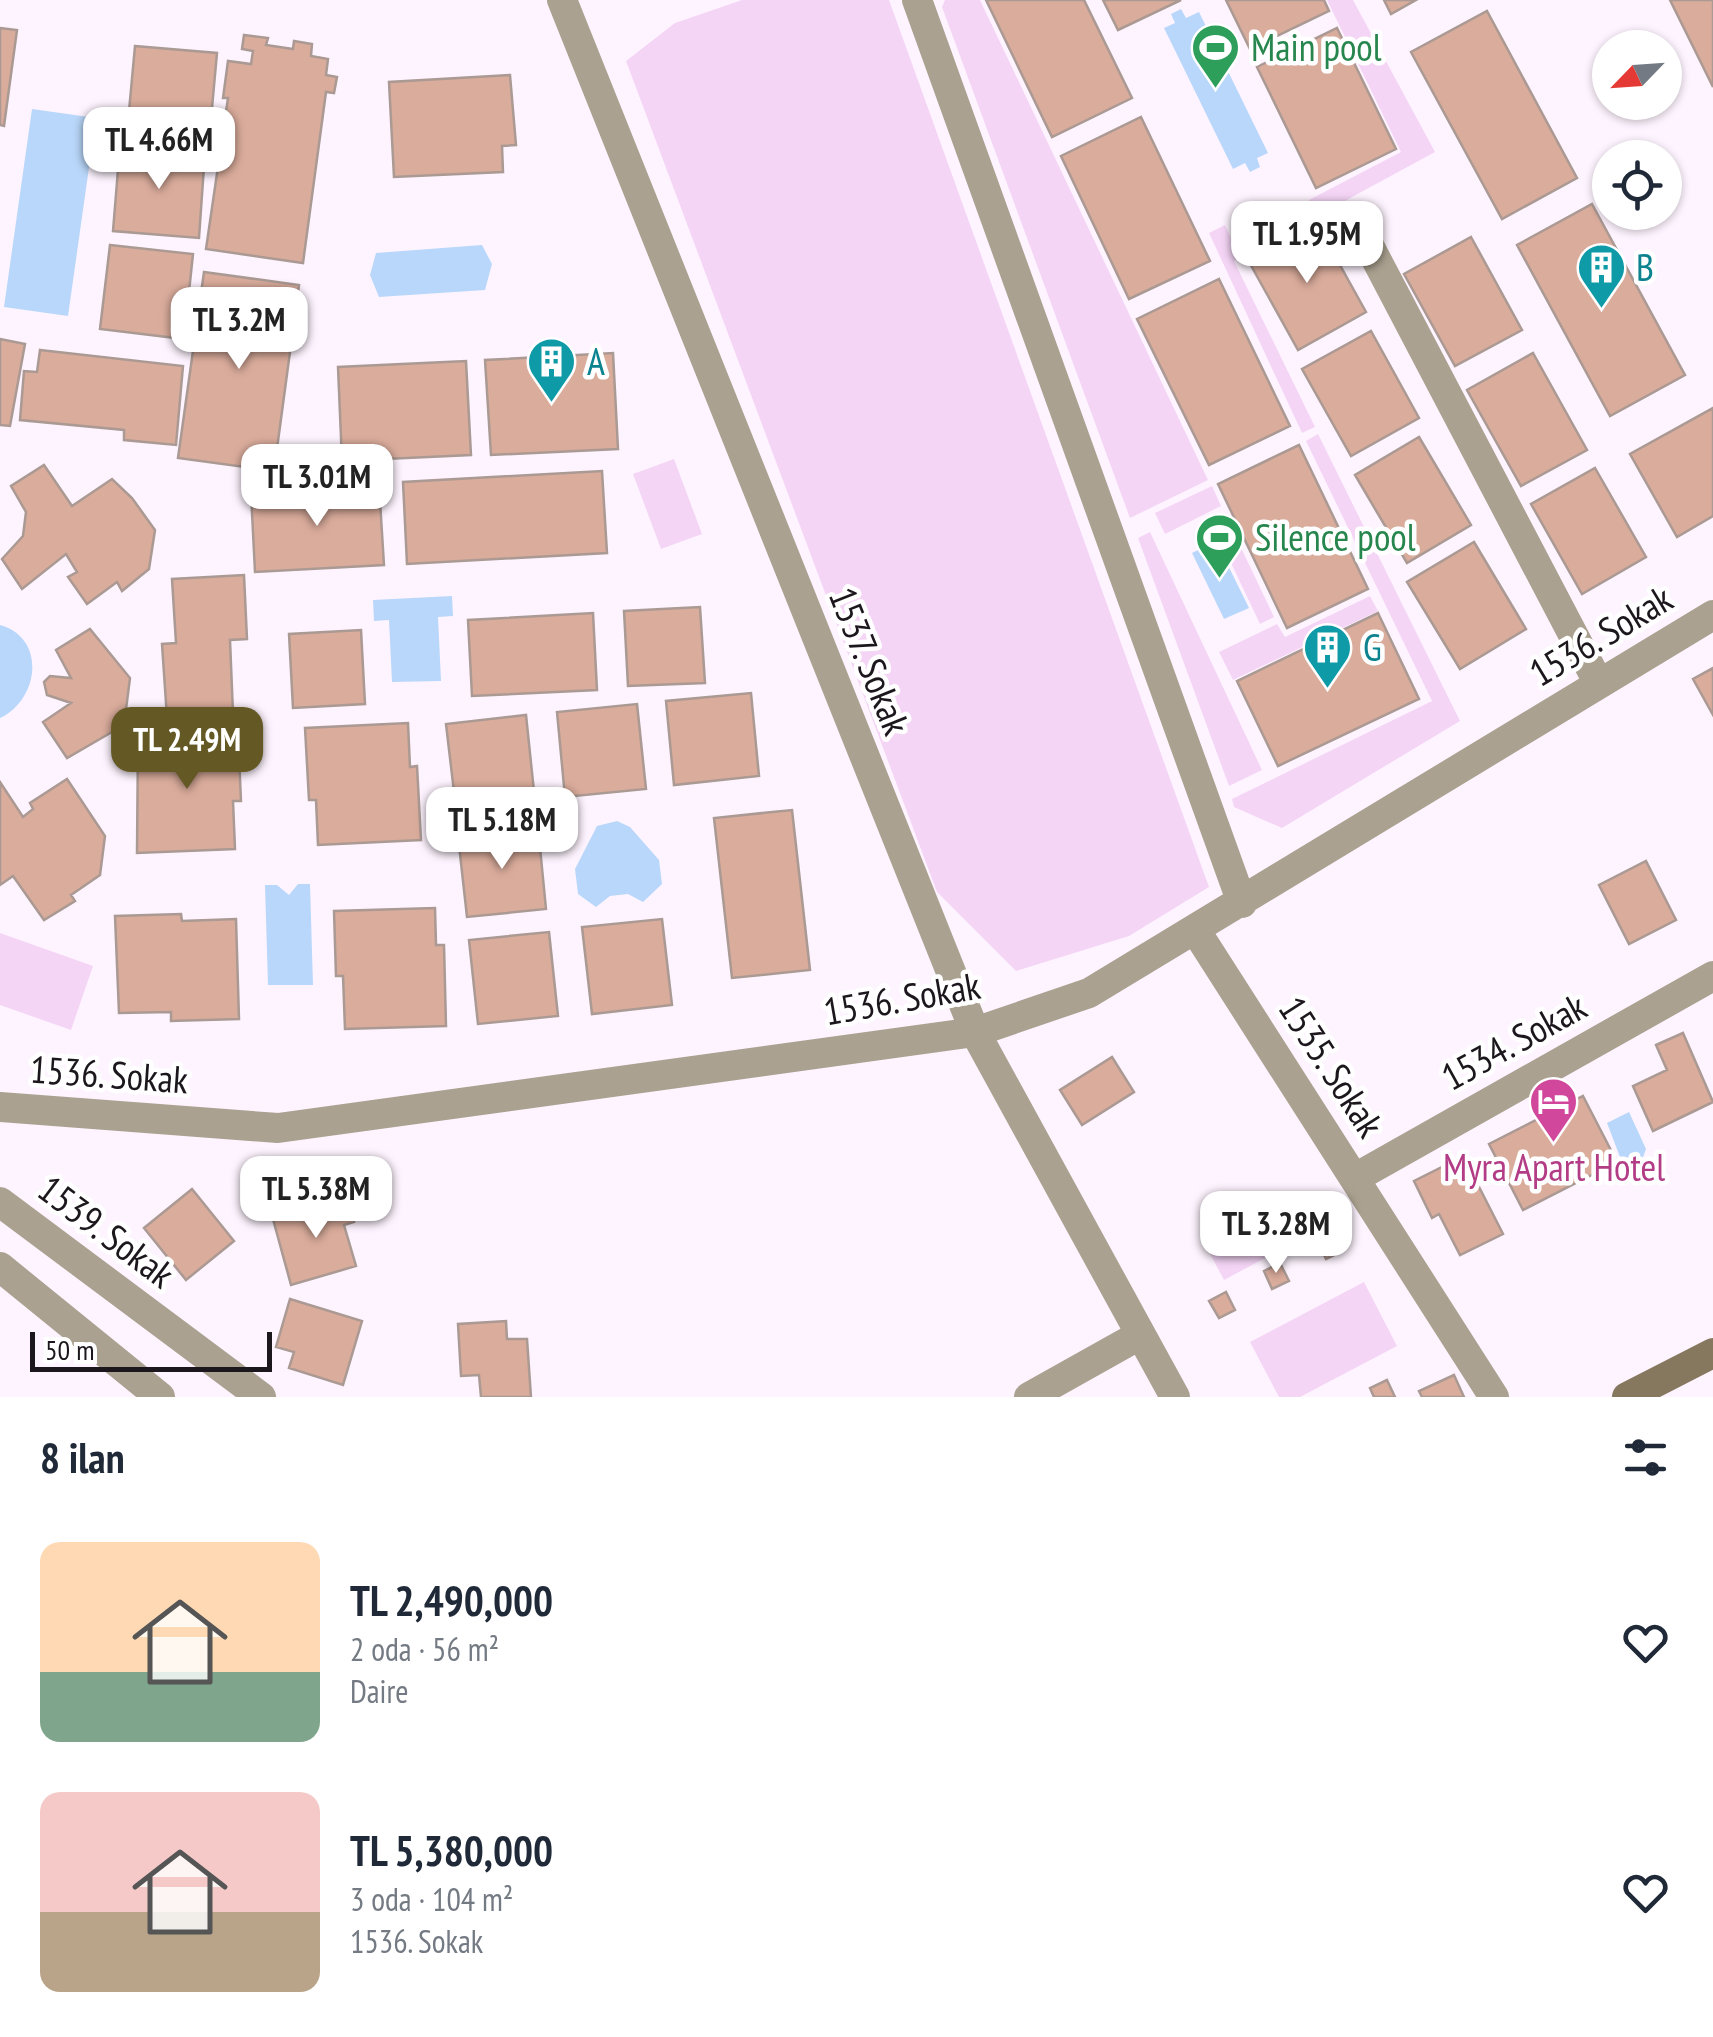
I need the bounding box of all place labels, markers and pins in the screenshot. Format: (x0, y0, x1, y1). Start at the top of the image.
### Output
sports icon: Main pool (1190, 22, 1242, 90)
place label: Main pool (1251, 22, 1382, 71)
pin: TL 4.66M (56, 107, 262, 192)
pin: TL 1.95M (1204, 201, 1410, 286)
building icon: B (1575, 242, 1627, 310)
place label: B (1636, 242, 1654, 291)
pin: TL 3.2M (147, 287, 331, 372)
building icon: A (526, 336, 578, 404)
place label: A (587, 336, 605, 385)
pin: TL 3.01M (214, 444, 420, 529)
sports icon: Silence pool (1194, 512, 1246, 580)
place label: Silence pool (1255, 512, 1416, 561)
building icon: G (1302, 622, 1354, 690)
place label: G (1363, 622, 1382, 671)
pin: TL 2.49M (84, 707, 290, 792)
pin: TL 5.18M (399, 787, 605, 872)
hotel icon: Myra Apart Hotel (1528, 1076, 1580, 1144)
place label: Myra Apart Hotel (1443, 1142, 1665, 1191)
pin: TL 5.38M (213, 1156, 419, 1241)
pin: TL 3.28M (1173, 1191, 1379, 1276)

